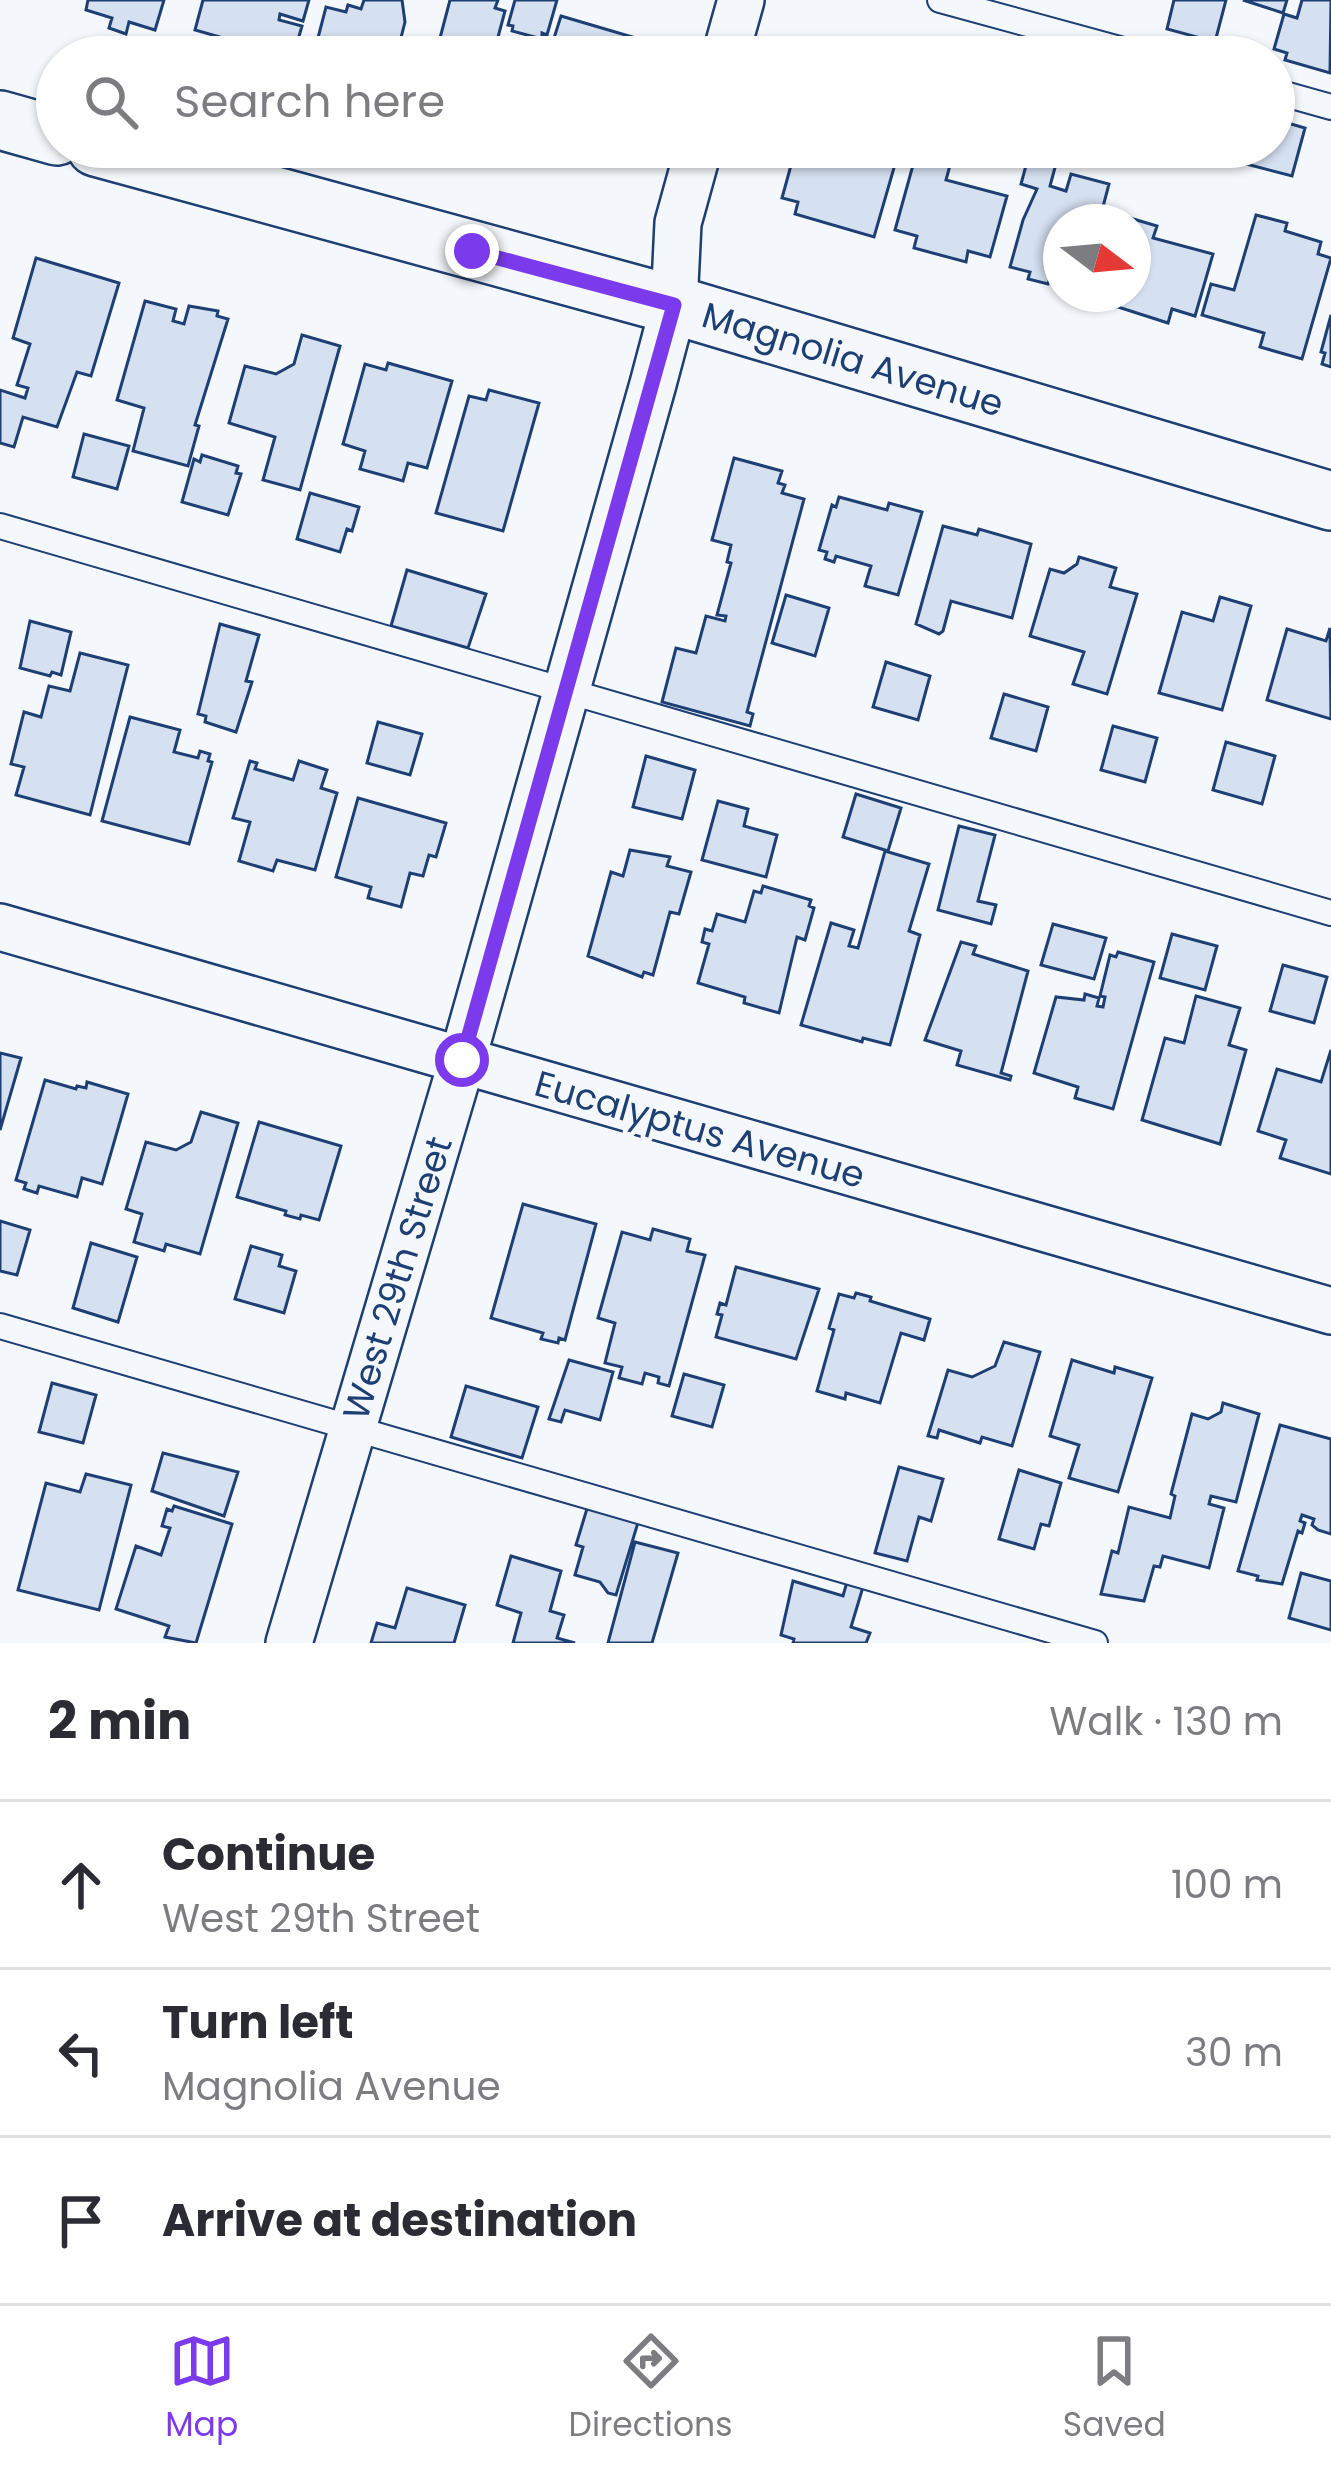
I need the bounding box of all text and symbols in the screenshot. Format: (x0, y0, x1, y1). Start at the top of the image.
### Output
search box (36, 36, 1295, 168)
icon: search (78, 69, 144, 135)
text: Search here (174, 70, 445, 133)
north arrow (1043, 204, 1151, 312)
route end (445, 224, 499, 278)
street label: Magnolia Avenue (696, 289, 1010, 430)
route start (435, 1033, 489, 1087)
street label: Eucalyptus Avenue (529, 1058, 871, 1201)
street label: West 29th Street (330, 1130, 465, 1426)
text: 2 min (48, 1685, 191, 1757)
text: Walk · 130 m (1049, 1694, 1283, 1749)
text: Continue (162, 1823, 375, 1886)
icon: ahead (48, 1852, 114, 1918)
text: 100 m (1171, 1857, 1283, 1912)
text: West 29th Street (162, 1891, 480, 1946)
text: Turn left (162, 1991, 354, 2054)
icon: left (48, 2020, 114, 2086)
text: 30 m (1185, 2025, 1283, 2080)
text: Magnolia Avenue (162, 2059, 501, 2114)
icon: arrive (48, 2188, 114, 2254)
text: Arrive at destination (162, 2189, 637, 2252)
tab: Map (165, 2328, 238, 2450)
tab: Directions (569, 2328, 732, 2450)
tab: Saved (1063, 2328, 1166, 2450)

